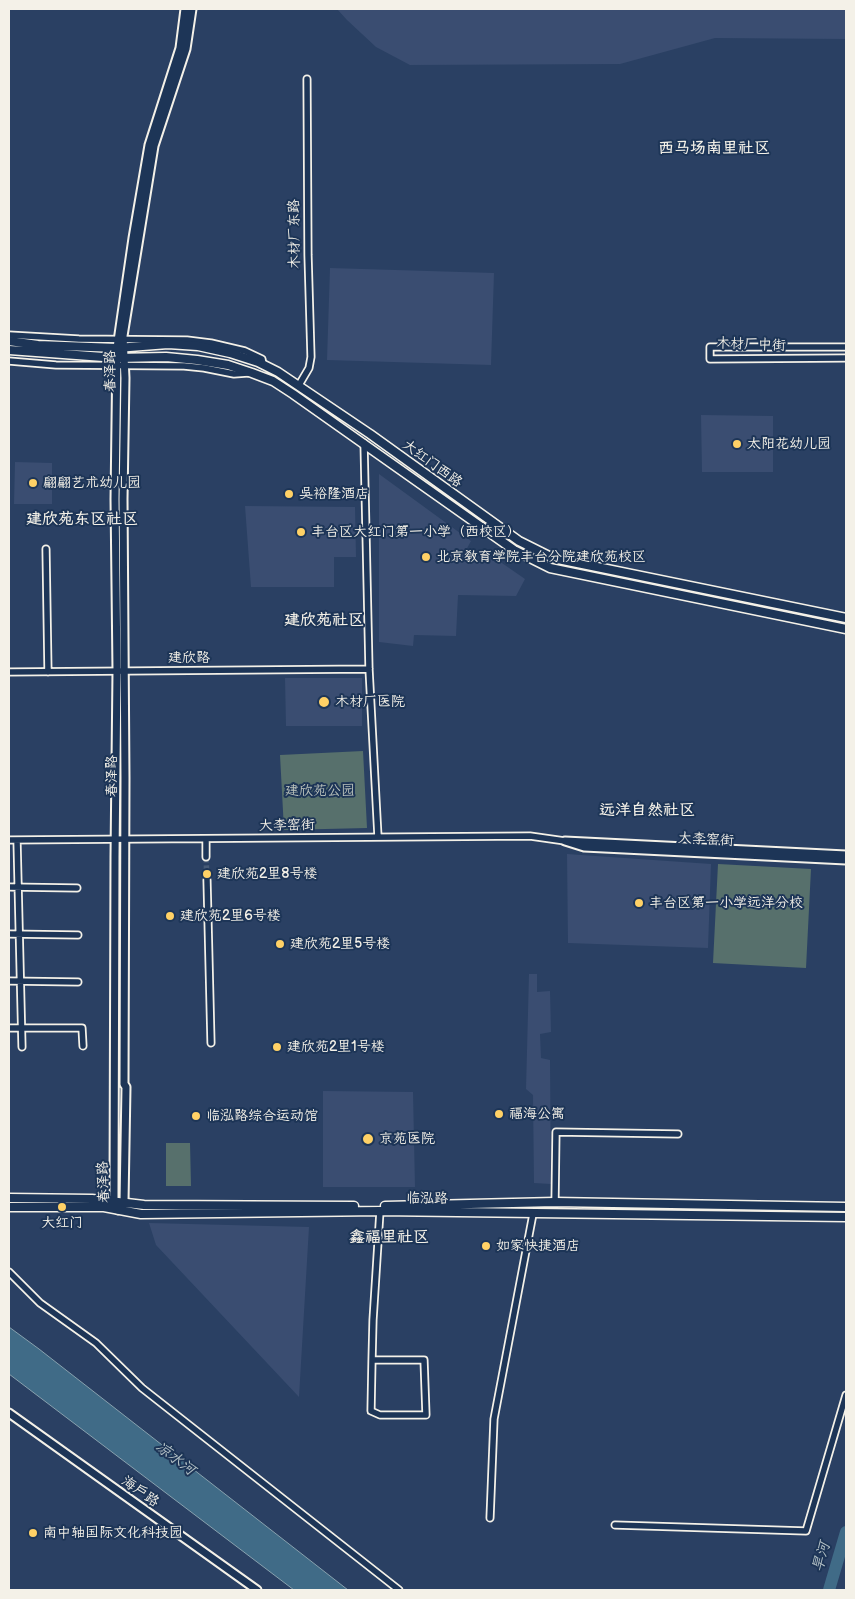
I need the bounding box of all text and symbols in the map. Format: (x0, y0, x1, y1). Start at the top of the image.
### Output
district label: 西马场南里社区 (658, 139, 770, 159)
street label: 木材厂东路 (286, 199, 304, 269)
street label: 木材厂中街 (716, 335, 786, 355)
street label: 春泽路 (102, 350, 120, 392)
place label: 太阳花幼儿园 (747, 436, 831, 452)
street label: 大红门西路 (399, 437, 465, 491)
marker: 太阳花幼儿园 (731, 438, 743, 450)
place label: 翩翩艺术幼儿园 (43, 475, 141, 491)
marker: 翩翩艺术幼儿园 (27, 477, 39, 489)
place label: 吴裕隆酒店 (299, 486, 369, 502)
marker: 吴裕隆酒店 (283, 488, 295, 500)
district label: 建欣苑东区社区 (26, 510, 138, 530)
place label: 丰台区大红门第一小学（西校区） (311, 524, 521, 540)
marker: 丰台区大红门第一小学（西校区） (295, 526, 307, 538)
place label: 北京教育学院丰台分院建欣苑校区 (436, 549, 646, 565)
marker: 北京教育学院丰台分院建欣苑校区 (420, 551, 432, 563)
district label: 建欣苑社区 (284, 611, 364, 631)
street label: 建欣路 (168, 650, 210, 666)
place label: 木材厂医院 (335, 694, 405, 710)
marker: 木材厂医院 (317, 695, 331, 709)
street label: 春泽路 (104, 755, 120, 797)
park label: 建欣苑公园 (285, 783, 355, 799)
district label: 远洋自然社区 (599, 801, 695, 821)
street label: 大李窑街 (259, 817, 315, 835)
street label: 大李窑街 (678, 830, 734, 850)
place label: 建欣苑2里8号楼 (217, 866, 317, 882)
marker: 建欣苑2里8号楼 (201, 868, 213, 880)
place label: 丰台区第一小学远洋分校 (649, 895, 803, 911)
marker: 丰台区第一小学远洋分校 (633, 897, 645, 909)
place label: 建欣苑2里6号楼 (180, 908, 281, 924)
marker: 建欣苑2里6号楼 (164, 910, 176, 922)
place label: 建欣苑2里5号楼 (290, 936, 390, 952)
marker: 建欣苑2里5号楼 (274, 938, 286, 950)
place label: 建欣苑2里1号楼 (287, 1039, 385, 1055)
marker: 建欣苑2里1号楼 (271, 1041, 283, 1053)
place label: 福海公寓 (509, 1106, 565, 1122)
place label: 临泓路综合运动馆 (206, 1108, 318, 1124)
marker: 福海公寓 (493, 1108, 505, 1120)
marker: 临泓路综合运动馆 (190, 1110, 202, 1122)
place label: 京苑医院 (379, 1131, 435, 1147)
marker: 京苑医院 (361, 1132, 375, 1146)
street label: 春泽路 (95, 1161, 113, 1203)
street label: 临泓路 (406, 1190, 448, 1208)
marker: 大红门 (56, 1201, 68, 1213)
place label: 大红门 (41, 1215, 83, 1231)
district label: 鑫福里社区 (349, 1228, 429, 1248)
place label: 如家快捷酒店 (496, 1238, 580, 1254)
marker: 如家快捷酒店 (480, 1240, 492, 1252)
water label: 凉水河 (152, 1438, 198, 1480)
street label: 海户路 (118, 1473, 162, 1511)
place label: 南中轴国际文化科技园 (43, 1525, 183, 1541)
marker: 南中轴国际文化科技园 (27, 1527, 39, 1539)
water label: 旱河 (809, 1540, 835, 1574)

